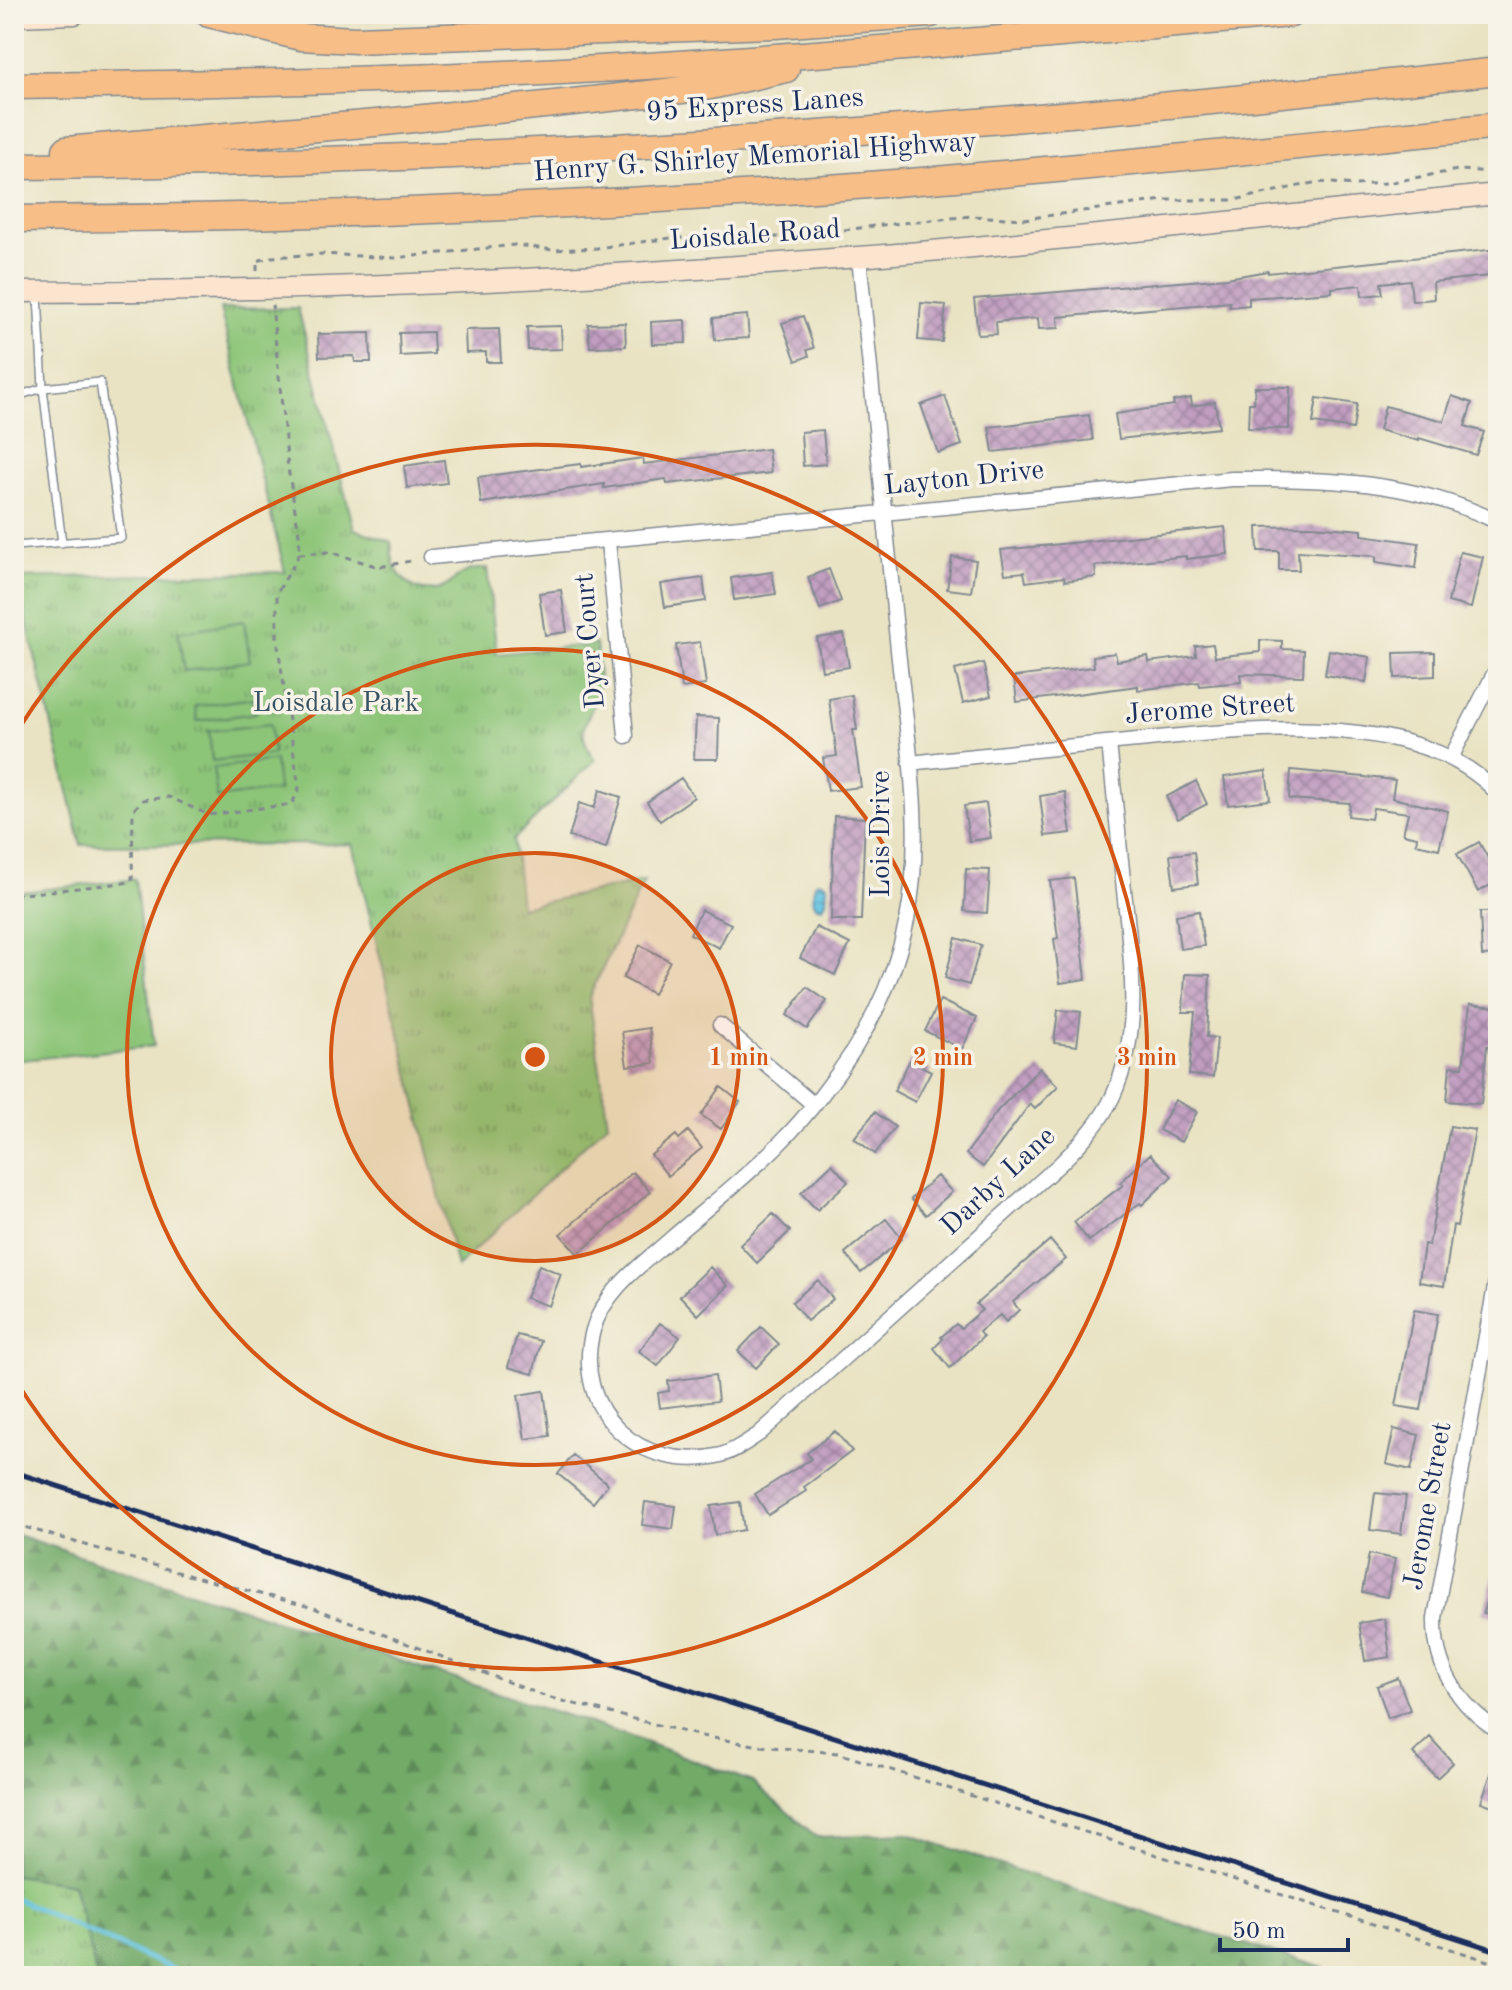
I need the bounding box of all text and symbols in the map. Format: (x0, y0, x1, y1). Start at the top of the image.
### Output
street label: 95 Express Lanes (645, 84, 865, 128)
street label: Henry G. Shirley Memorial Highway (532, 129, 978, 187)
street label: Loisdale Road (668, 216, 842, 256)
street label: Layton Drive (883, 457, 1045, 501)
street label: Dyer Court (571, 572, 611, 710)
park label: Loisdale Park (253, 690, 419, 718)
street label: Jerome Street (1124, 690, 1296, 730)
street label: Lois Drive (868, 770, 896, 898)
centre of rings (521, 1043, 549, 1071)
text: 1 min (709, 1047, 769, 1071)
text: 2 min (913, 1047, 973, 1071)
text: 3 min (1117, 1047, 1177, 1071)
street label: Darby Lane (937, 1122, 1061, 1242)
street label: Jerome Street (1400, 1420, 1458, 1592)
scale bar (1220, 1902, 1348, 1952)
text: 50 m (1232, 1920, 1286, 1944)

